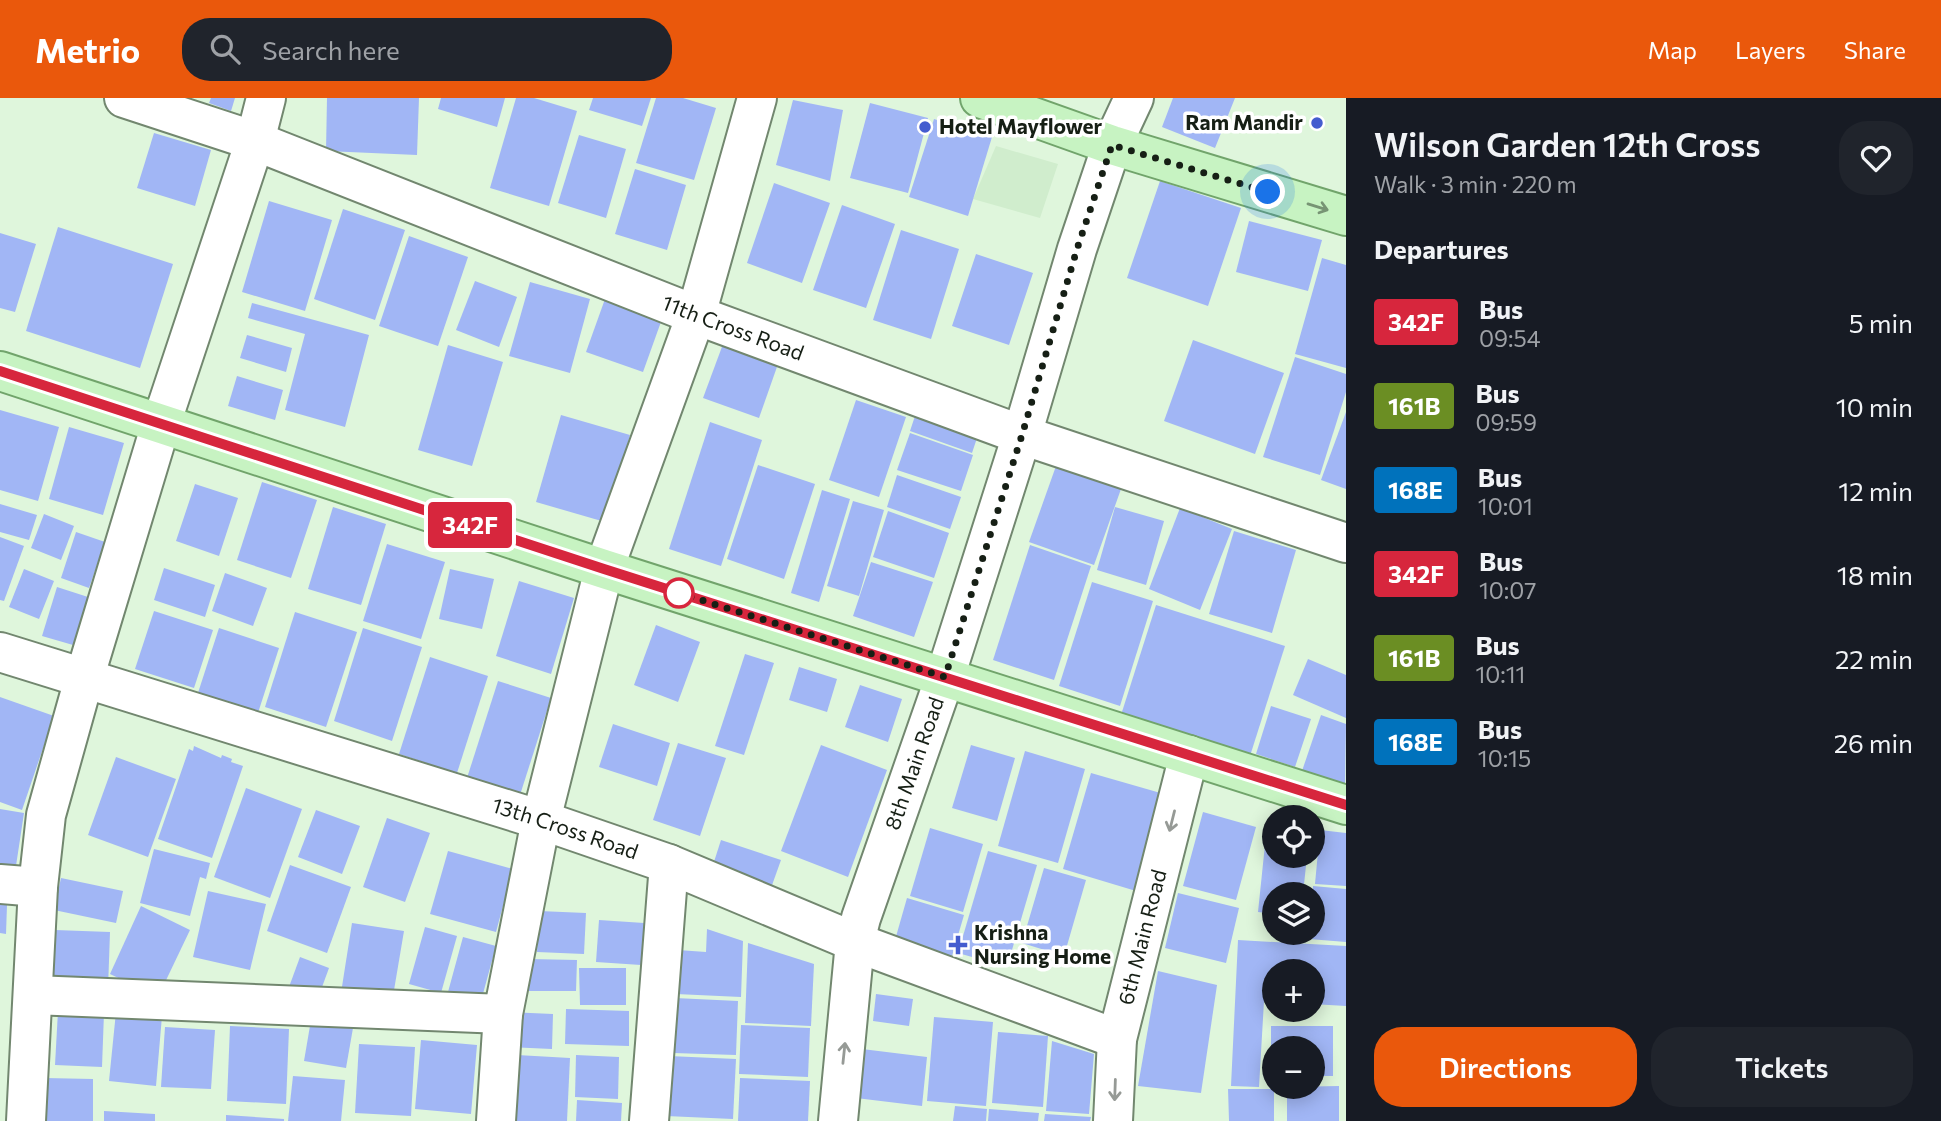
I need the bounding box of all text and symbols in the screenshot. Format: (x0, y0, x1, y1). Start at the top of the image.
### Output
search box (182, 18, 672, 81)
text: Metrio (35, 29, 140, 70)
icon: search (206, 30, 244, 68)
text: Search here (262, 34, 400, 65)
text: Map (1648, 35, 1697, 64)
text: Layers (1735, 35, 1806, 64)
text: Share (1844, 35, 1906, 64)
place label: Ram Mandir (1185, 109, 1303, 134)
place label: Hotel Mayflower (939, 113, 1103, 138)
marker: Ram Mandir (1309, 115, 1325, 131)
marker: Hotel Mayflower (917, 119, 933, 135)
button: heart (1839, 121, 1913, 195)
text: Wilson Garden 12th Cross (1374, 123, 1761, 164)
text: Walk · 3 min · 220 m (1374, 170, 1577, 198)
your location (1250, 174, 1285, 209)
one-way arrow (1306, 202, 1328, 215)
text: Departures (1374, 233, 1509, 264)
street label: 11th Cross Road (659, 289, 808, 365)
text: Bus (1479, 293, 1523, 324)
text: 342F (1388, 307, 1444, 336)
text: 5 min (1849, 307, 1913, 338)
text: 09:54 (1479, 324, 1540, 352)
text: Bus (1475, 377, 1520, 408)
text: 161B (1388, 391, 1440, 420)
text: 10 min (1836, 391, 1913, 422)
text: 09:59 (1475, 408, 1537, 436)
text: Bus (1478, 461, 1522, 492)
text: 168E (1388, 475, 1443, 504)
text: 12 min (1838, 475, 1913, 506)
text: 10:01 (1478, 492, 1533, 520)
line badge: 342F (421, 502, 519, 548)
text: 342F (442, 510, 498, 539)
text: Bus (1479, 545, 1523, 576)
text: 342F (1388, 559, 1444, 588)
text: 18 min (1837, 559, 1913, 590)
text: 10:07 (1479, 576, 1536, 604)
unlabelled marker (664, 578, 694, 608)
text: Bus (1475, 629, 1520, 660)
text: 161B (1388, 643, 1440, 672)
text: 22 min (1835, 643, 1913, 674)
text: 10:11 (1475, 660, 1525, 688)
street label: 8th Main Road (879, 693, 948, 833)
text: Bus (1478, 713, 1522, 744)
text: 168E (1388, 727, 1443, 756)
text: 26 min (1834, 727, 1913, 758)
text: 10:15 (1478, 744, 1531, 772)
street label: 13th Cross Road (489, 792, 642, 864)
map controls (1262, 805, 1325, 1099)
button: locate (1262, 805, 1325, 868)
one-way arrow (1165, 809, 1178, 832)
street label: 6th Main Road (1112, 867, 1171, 1007)
button: layers (1262, 882, 1325, 945)
place label: Krishna Nursing Home (974, 919, 1111, 968)
marker: Krishna Nursing Home (948, 935, 968, 955)
button: + (1262, 959, 1325, 1022)
button: Directions (1374, 1027, 1637, 1107)
button: Tickets (1651, 1027, 1913, 1107)
button: − (1262, 1036, 1325, 1099)
one-way arrow (838, 1042, 851, 1065)
one-way arrow (1108, 1079, 1121, 1102)

